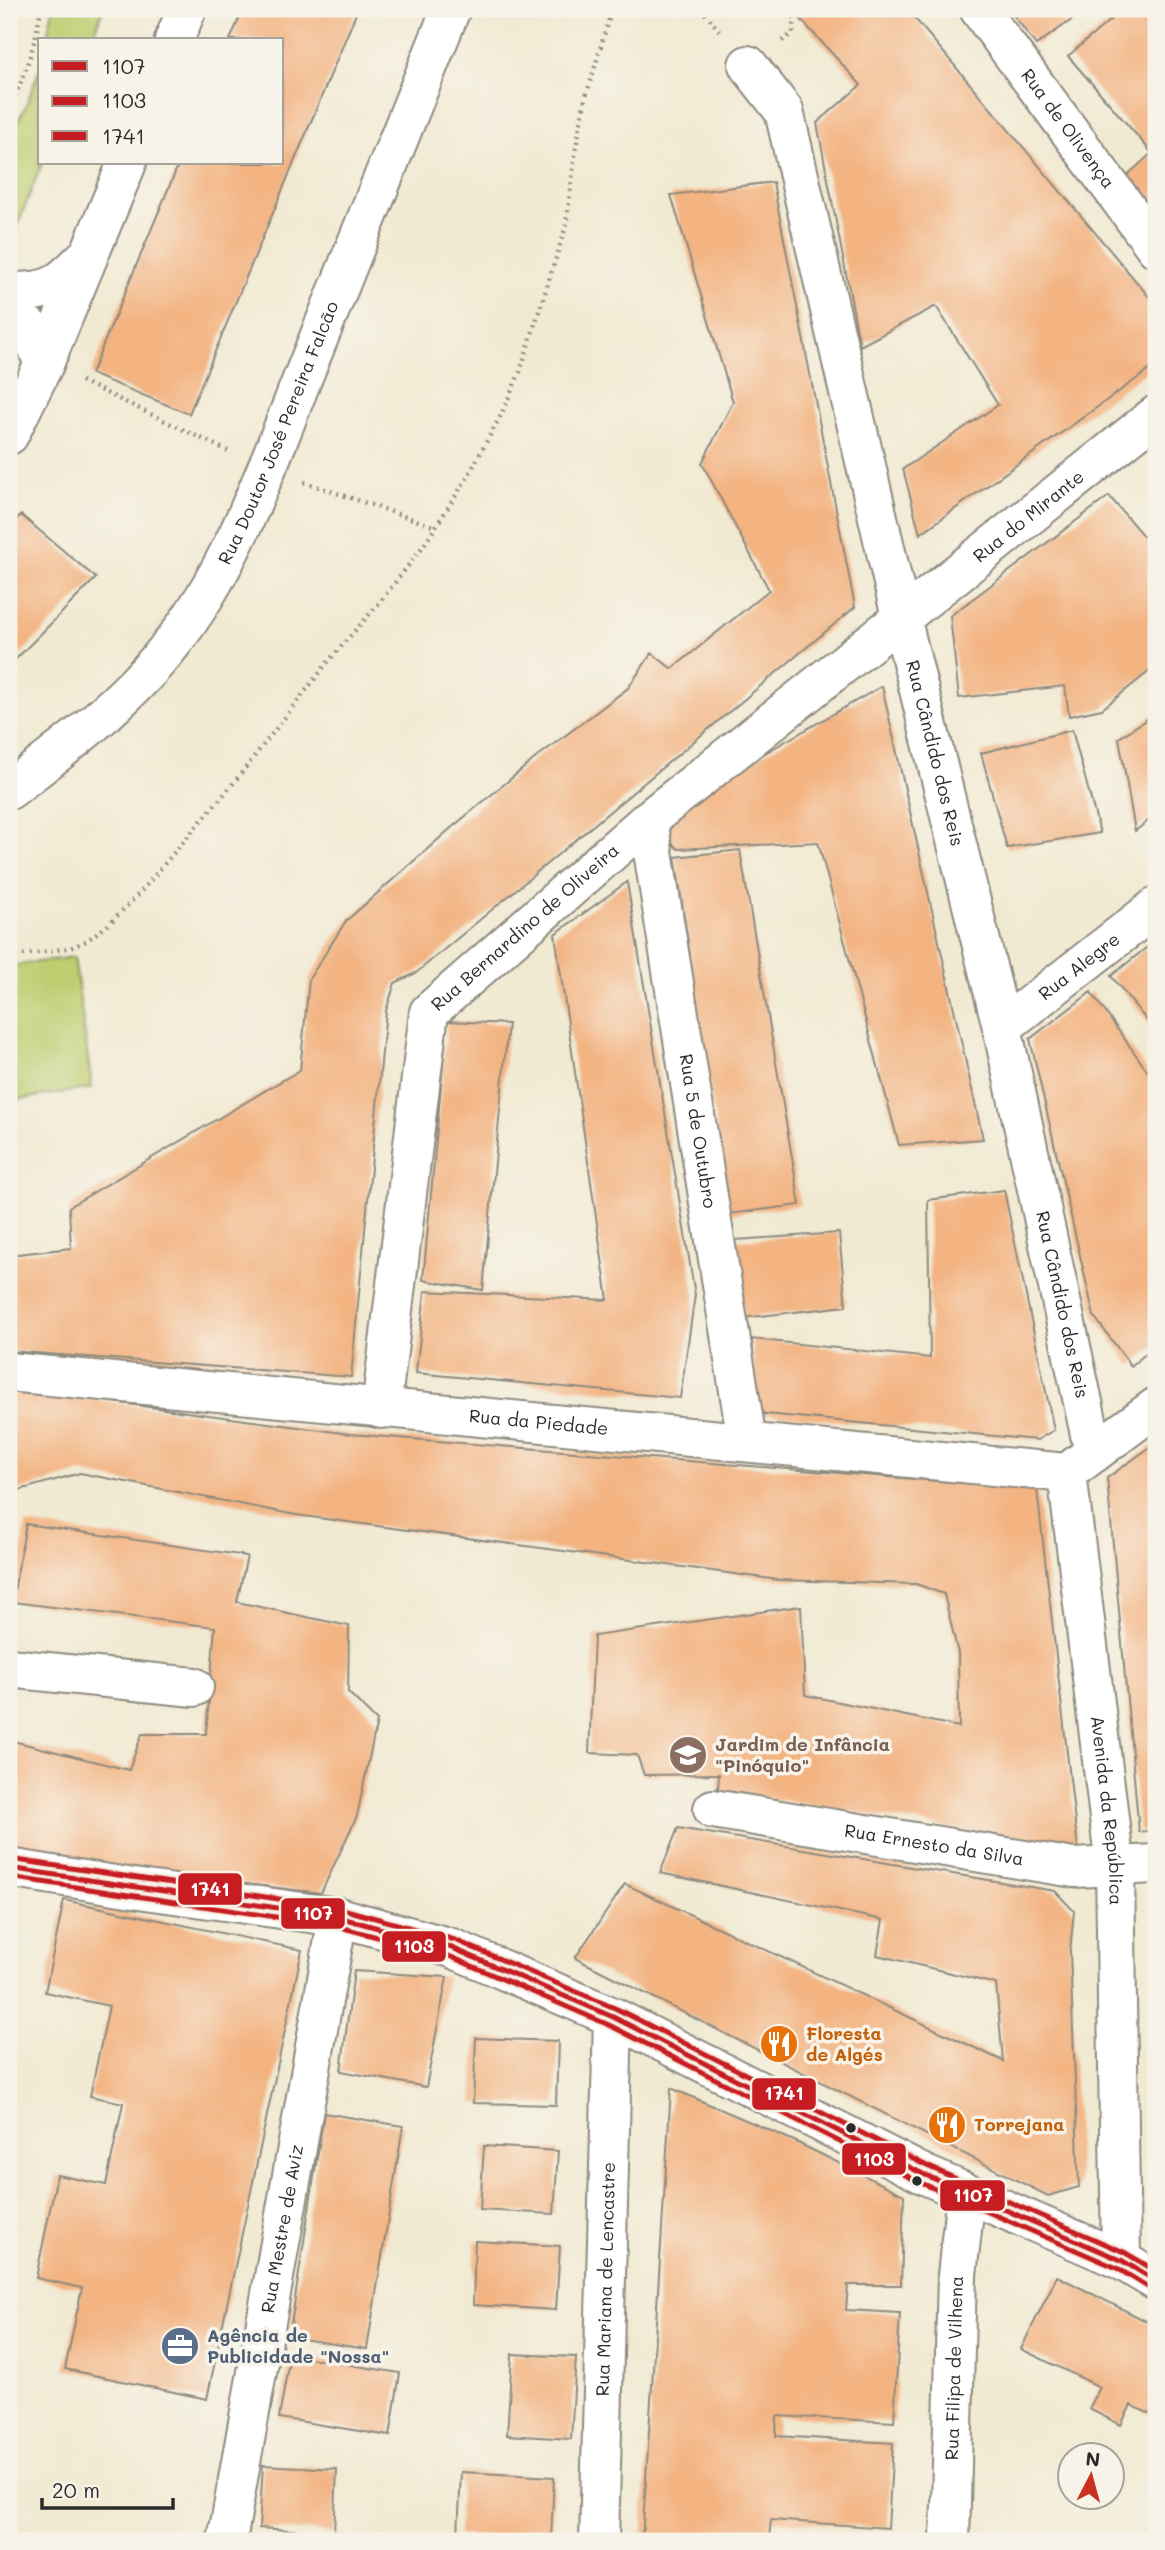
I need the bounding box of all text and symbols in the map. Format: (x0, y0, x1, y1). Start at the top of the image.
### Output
legend (38, 38, 284, 164)
text: 1107 (102, 52, 145, 79)
street label: Rua de Olivença (1016, 63, 1121, 193)
text: 1103 (102, 86, 146, 113)
text: 1741 (102, 122, 145, 149)
street label: Rua Doutor José Pereira Falcão (212, 297, 344, 568)
street label: Rua do Mirante (968, 464, 1089, 567)
street label: Rua Cândido dos Reis (901, 657, 970, 848)
street label: Rua Bernardino de Oliveira (426, 838, 624, 1016)
street label: Rua Alegre (1033, 927, 1124, 1005)
street label: Rua 5 de Outubro (674, 1052, 723, 1210)
street label: Rua Cândido dos Reis (1031, 1209, 1095, 1400)
street label: Rua da Piedade (468, 1403, 609, 1440)
street label: Avenida da República (1086, 1714, 1129, 1906)
place label: Jardim de Infância "Pinóquio" (715, 1732, 890, 1777)
school or university icon: Jardim de Infância "Pinóquio" (667, 1734, 709, 1776)
street label: Rua Ernesto da Silva (843, 1818, 1026, 1871)
line badge: 1741 (177, 1872, 243, 1906)
text: 1741 (190, 1876, 230, 1901)
line badge: 1107 (280, 1897, 346, 1930)
text: 1107 (293, 1900, 333, 1925)
line badge: 1103 (381, 1930, 447, 1963)
text: 1103 (394, 1933, 434, 1958)
place label: Floresta de Algés (806, 2021, 883, 2066)
restaurant icon: Floresta de Algés (758, 2023, 800, 2065)
line badge: 1741 (751, 2077, 817, 2111)
text: 1741 (764, 2080, 804, 2105)
restaurant icon: Torrejana (926, 2104, 968, 2146)
place label: Torrejana (974, 2112, 1064, 2136)
unlabelled marker (844, 2121, 858, 2135)
line badge: 1103 (841, 2142, 907, 2176)
street label: Rua Mestre de Aviz (255, 2143, 308, 2315)
text: 1103 (854, 2146, 894, 2171)
street label: Rua Mariana de Lencastre (590, 2162, 620, 2397)
unlabelled marker (910, 2174, 924, 2188)
line badge: 1107 (939, 2179, 1006, 2212)
text: 1107 (953, 2182, 993, 2207)
street label: Rua Filipa de Vilhena (939, 2275, 968, 2461)
place label: Agência de Publicidade "Nossa" (207, 2323, 389, 2368)
office icon: Agência de Publicidade "Nossa" (159, 2325, 201, 2367)
north arrow (1056, 2442, 1126, 2512)
text: N (1084, 2445, 1101, 2472)
scale bar (42, 2466, 173, 2510)
text: 20 m (52, 2476, 100, 2503)

